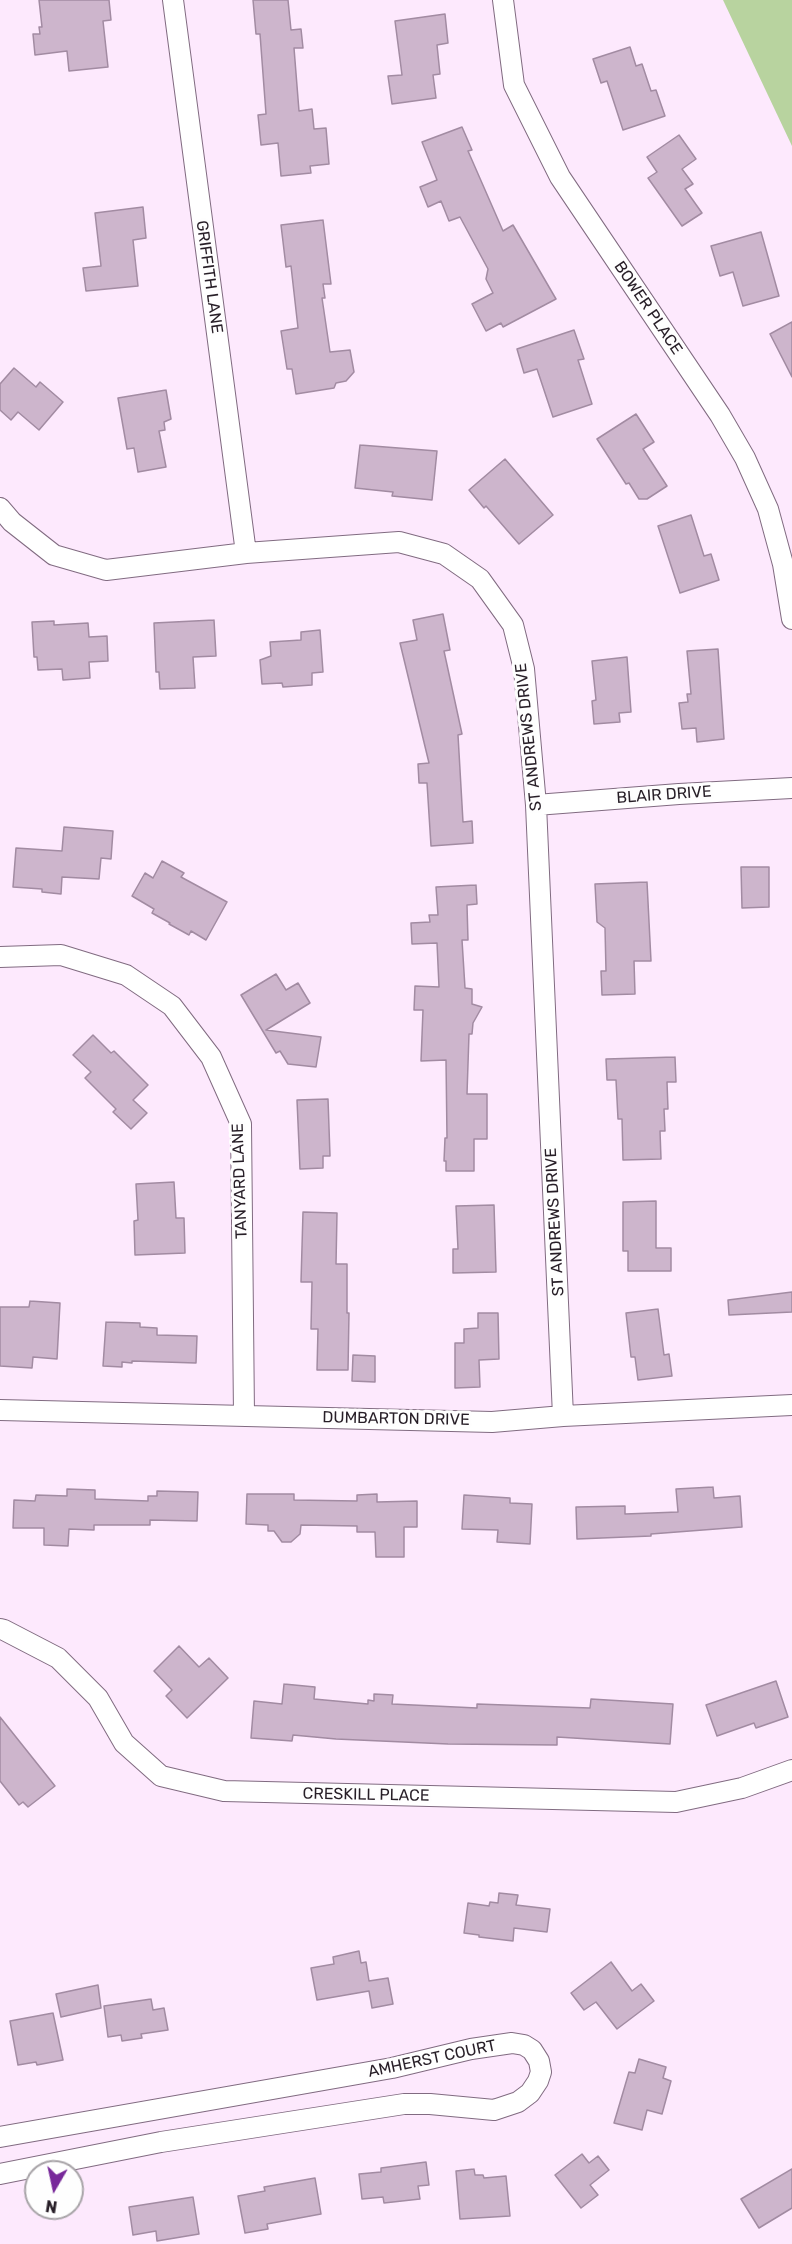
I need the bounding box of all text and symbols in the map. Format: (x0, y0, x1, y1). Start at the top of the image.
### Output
street label: GRIFFITH LANE (192, 219, 226, 335)
street label: BOWER PLACE (610, 258, 686, 358)
street label: ST ANDREWS DRIVE (512, 662, 546, 812)
street label: BLAIR DRIVE (616, 782, 712, 808)
street label: TANYARD LANE (228, 1123, 252, 1239)
street label: ST ANDREWS DRIVE (542, 1147, 568, 1297)
street label: DUMBARTON DRIVE (322, 1408, 470, 1430)
street label: CRESKILL PLACE (302, 1784, 430, 1806)
street label: AMHERST COURT (366, 2036, 498, 2082)
north arrow (24, 2160, 84, 2220)
text: N (44, 2196, 59, 2217)

